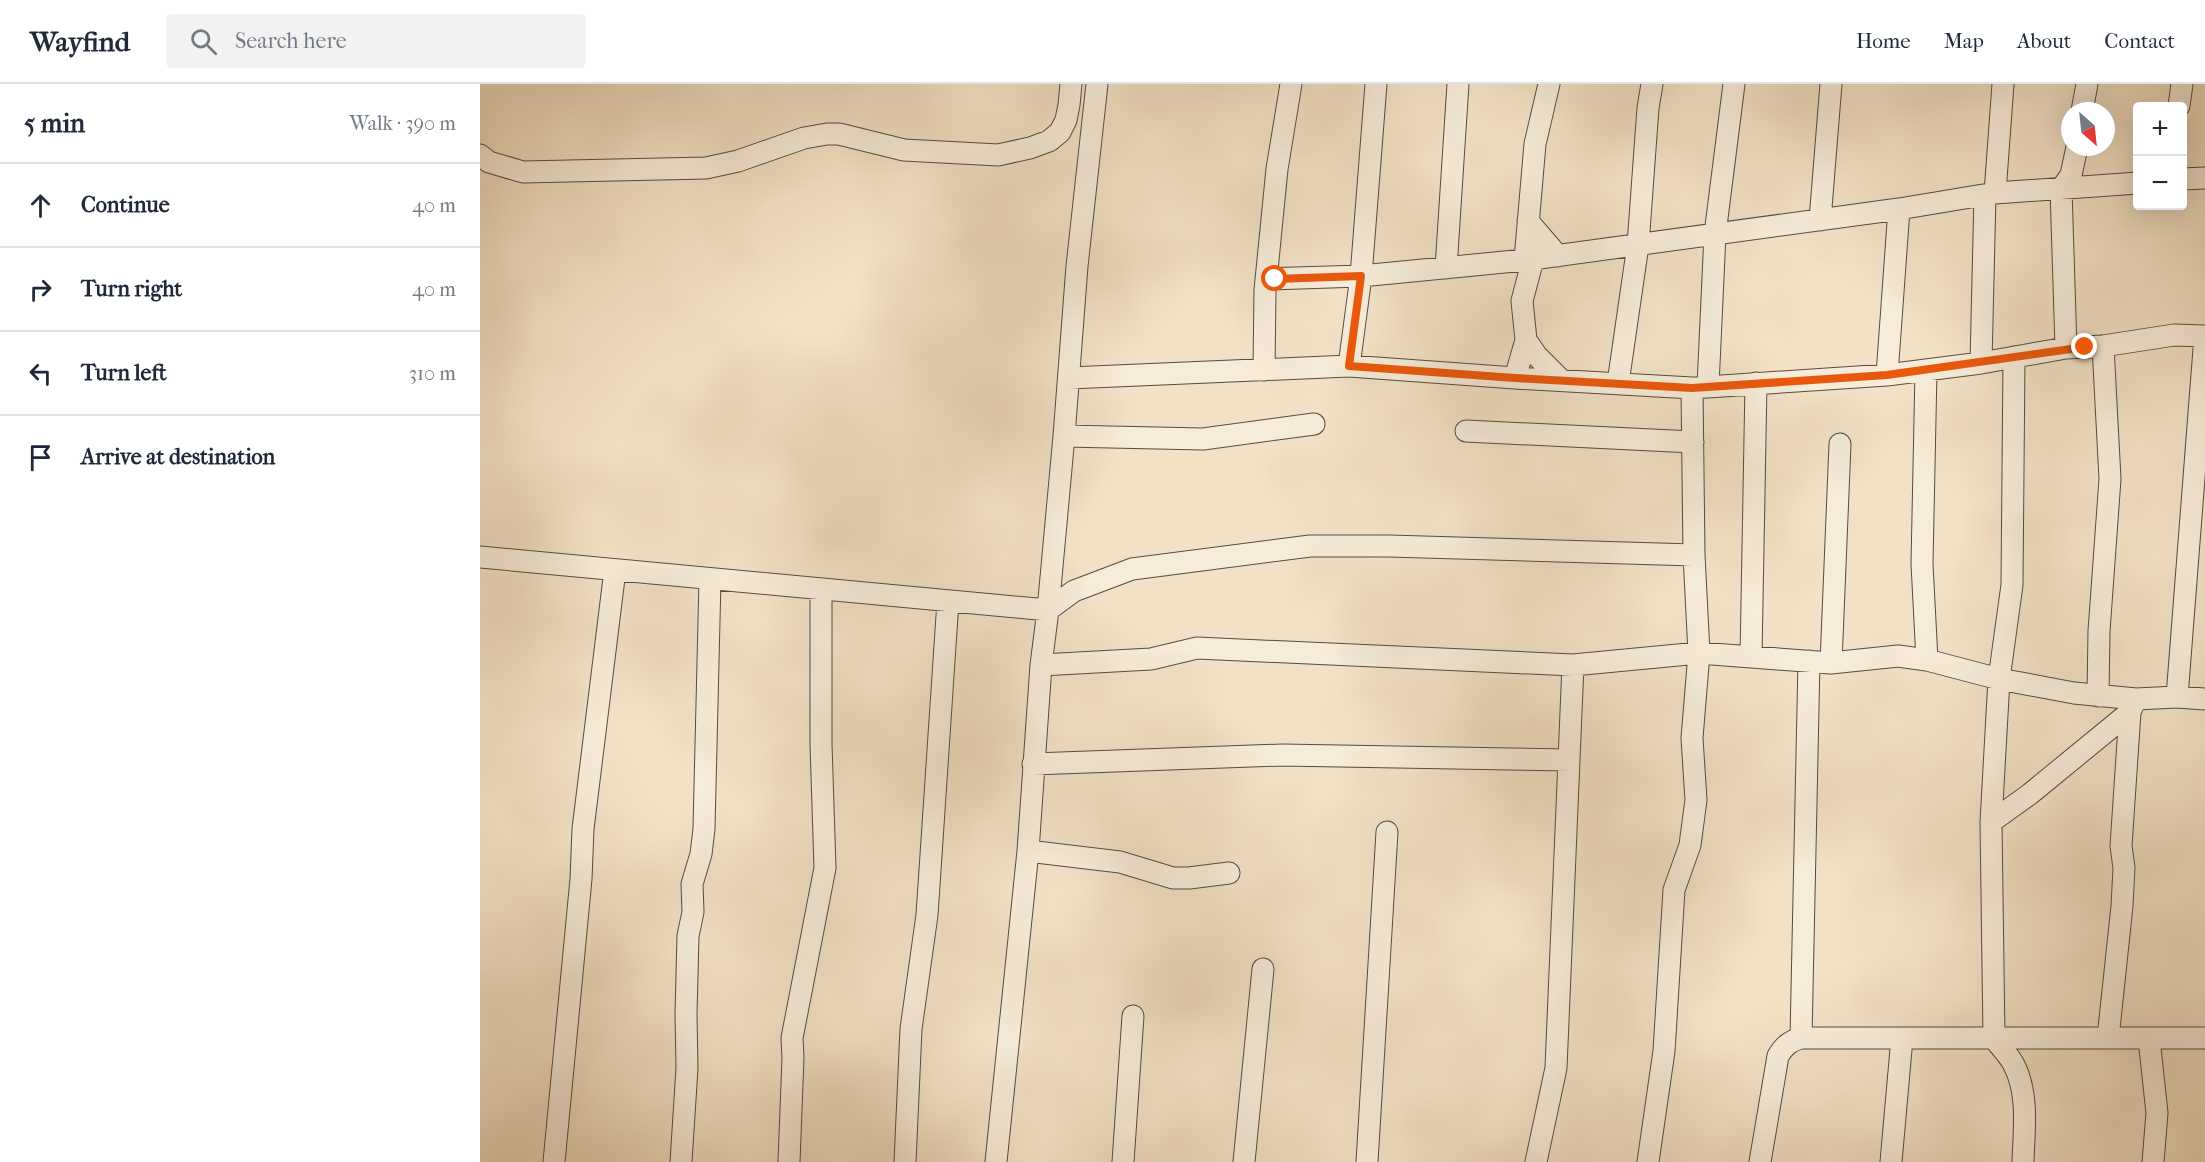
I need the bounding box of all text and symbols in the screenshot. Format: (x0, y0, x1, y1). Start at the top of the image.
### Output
search box (166, 14, 586, 68)
text: Wayfind (30, 25, 130, 58)
icon: search (187, 25, 220, 58)
text: Search here (235, 28, 347, 54)
text: Home (1856, 29, 1911, 53)
text: Map (1944, 29, 1984, 53)
text: About (2017, 29, 2071, 53)
text: Contact (2104, 29, 2175, 53)
north arrow (2061, 102, 2115, 156)
map controls (2133, 102, 2187, 210)
button: + (2133, 102, 2187, 156)
text: 5 min (24, 108, 85, 139)
text: Walk · 390 m (349, 112, 456, 135)
button: − (2133, 156, 2187, 210)
icon: ahead (24, 189, 57, 222)
text: Continue (81, 192, 170, 218)
text: 40 m (412, 194, 456, 217)
route start (1261, 265, 1287, 291)
icon: right (24, 273, 57, 306)
text: Turn right (81, 276, 182, 302)
text: 40 m (412, 278, 456, 301)
route end (2071, 333, 2097, 359)
icon: left (24, 357, 57, 390)
text: Turn left (81, 360, 167, 386)
text: 310 m (409, 362, 456, 385)
icon: arrive (24, 441, 57, 474)
text: Arrive at destination (81, 444, 275, 470)

